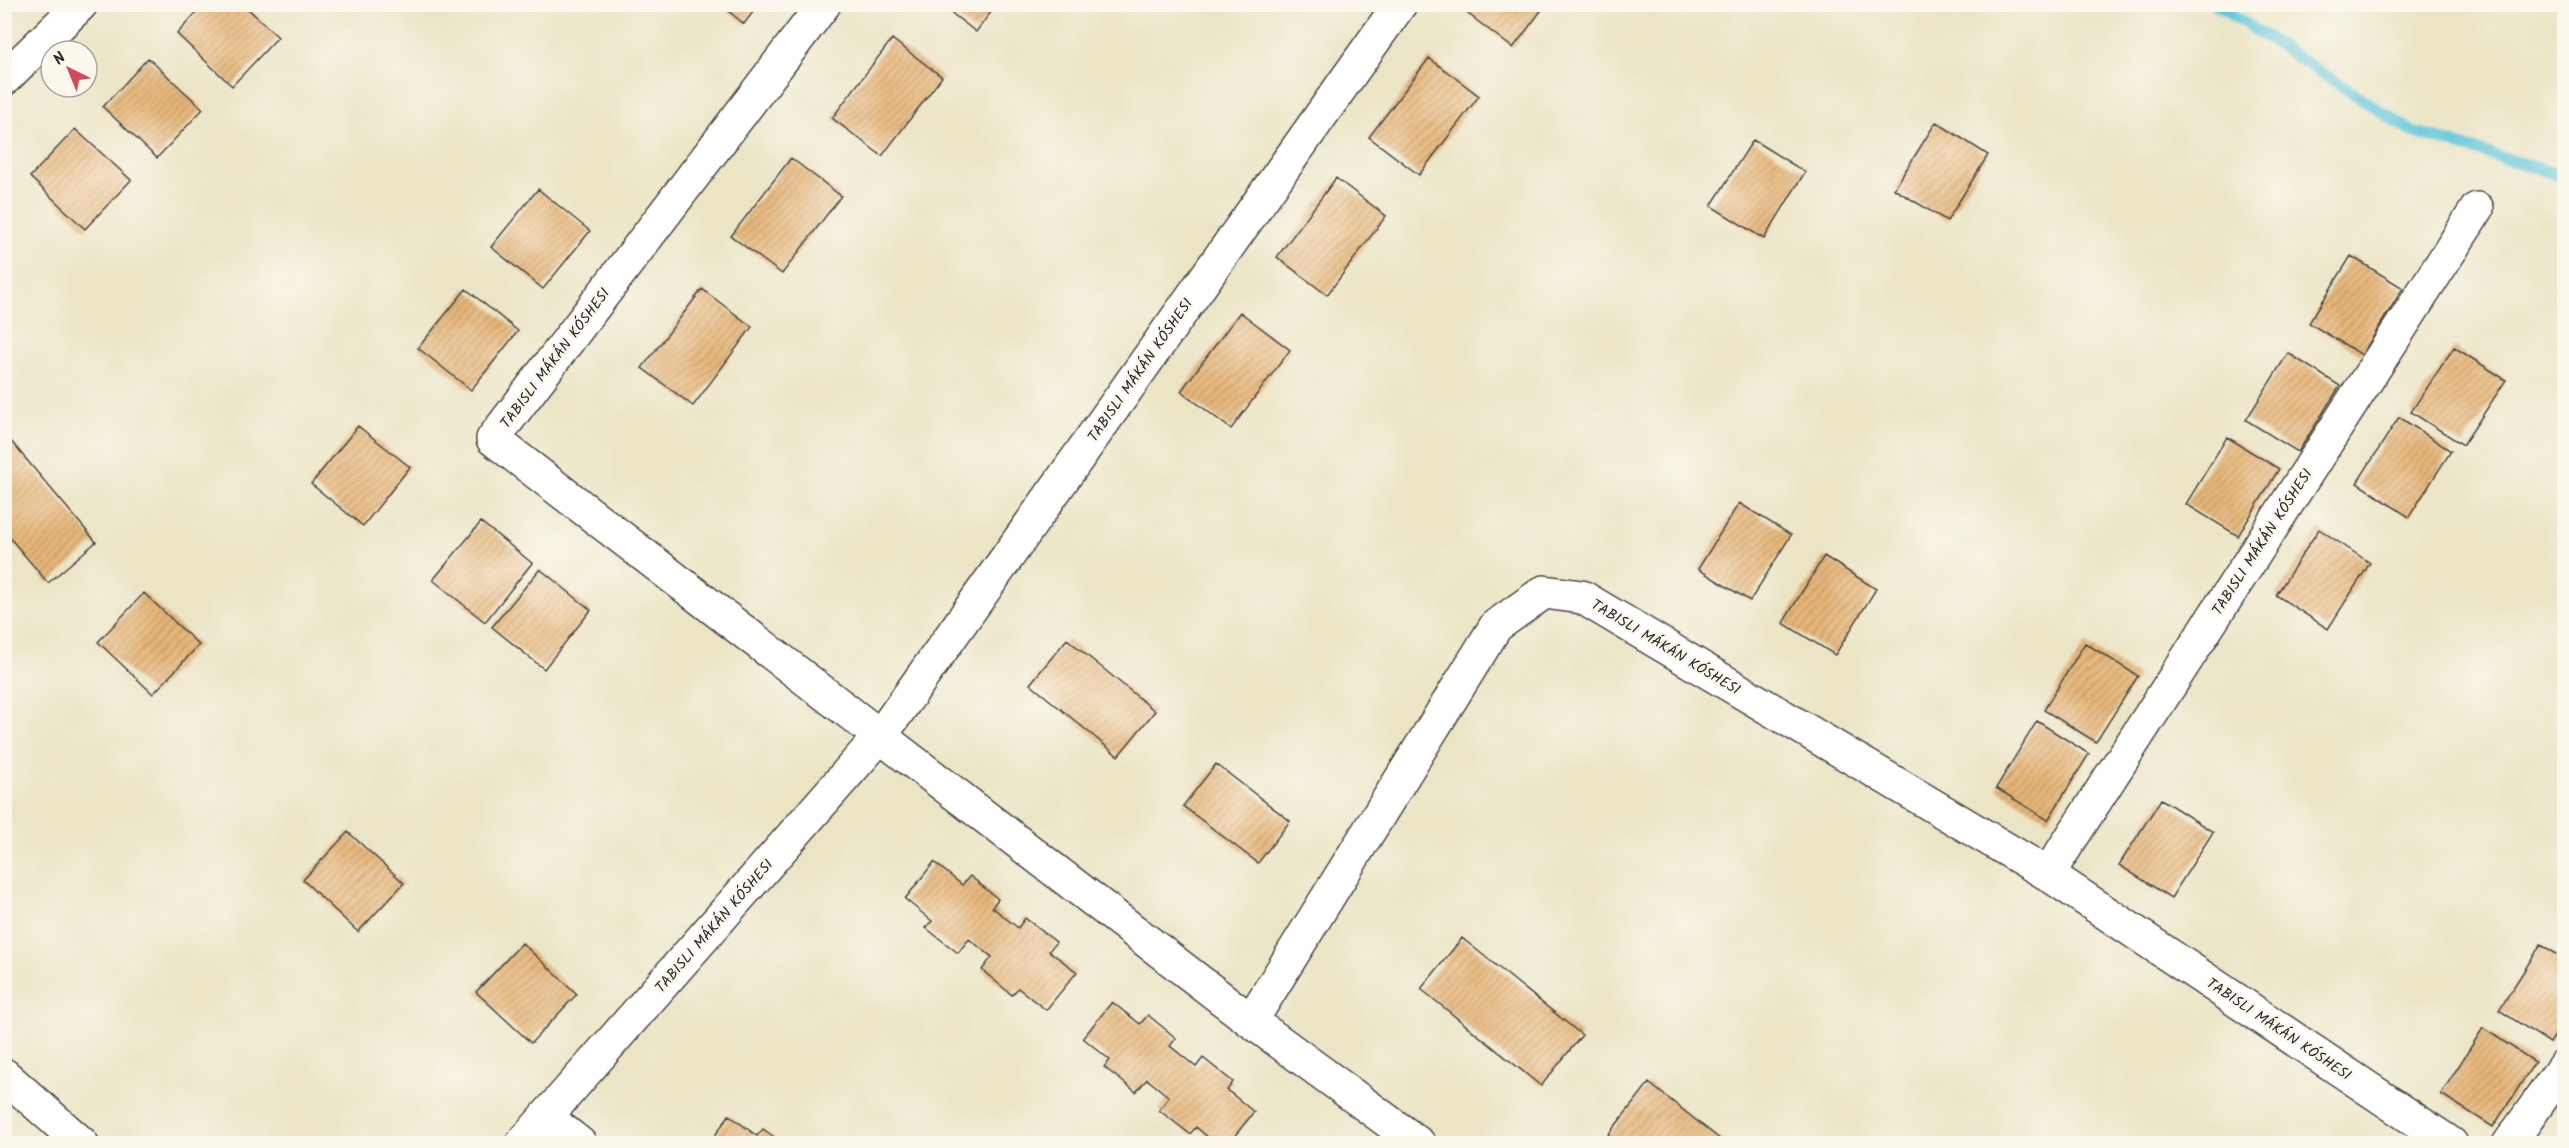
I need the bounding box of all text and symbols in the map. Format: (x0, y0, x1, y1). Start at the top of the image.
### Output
north arrow (39, 39, 99, 99)
text: N (48, 47, 72, 72)
street label: TABISLI MÁKÁN KÓSHESI (495, 283, 617, 434)
street label: TABISLI MÁKÁN KÓSHESI (1082, 293, 1200, 447)
street label: TABISLI MÁKÁN KÓSHESI (2206, 464, 2320, 621)
street label: TABISLI MÁKÁN KÓSHESI (1586, 594, 1745, 702)
street label: TABISLI MÁKÁN KÓSHESI (650, 854, 780, 999)
street label: TABISLI MÁKÁN KÓSHESI (2201, 972, 2356, 1088)

